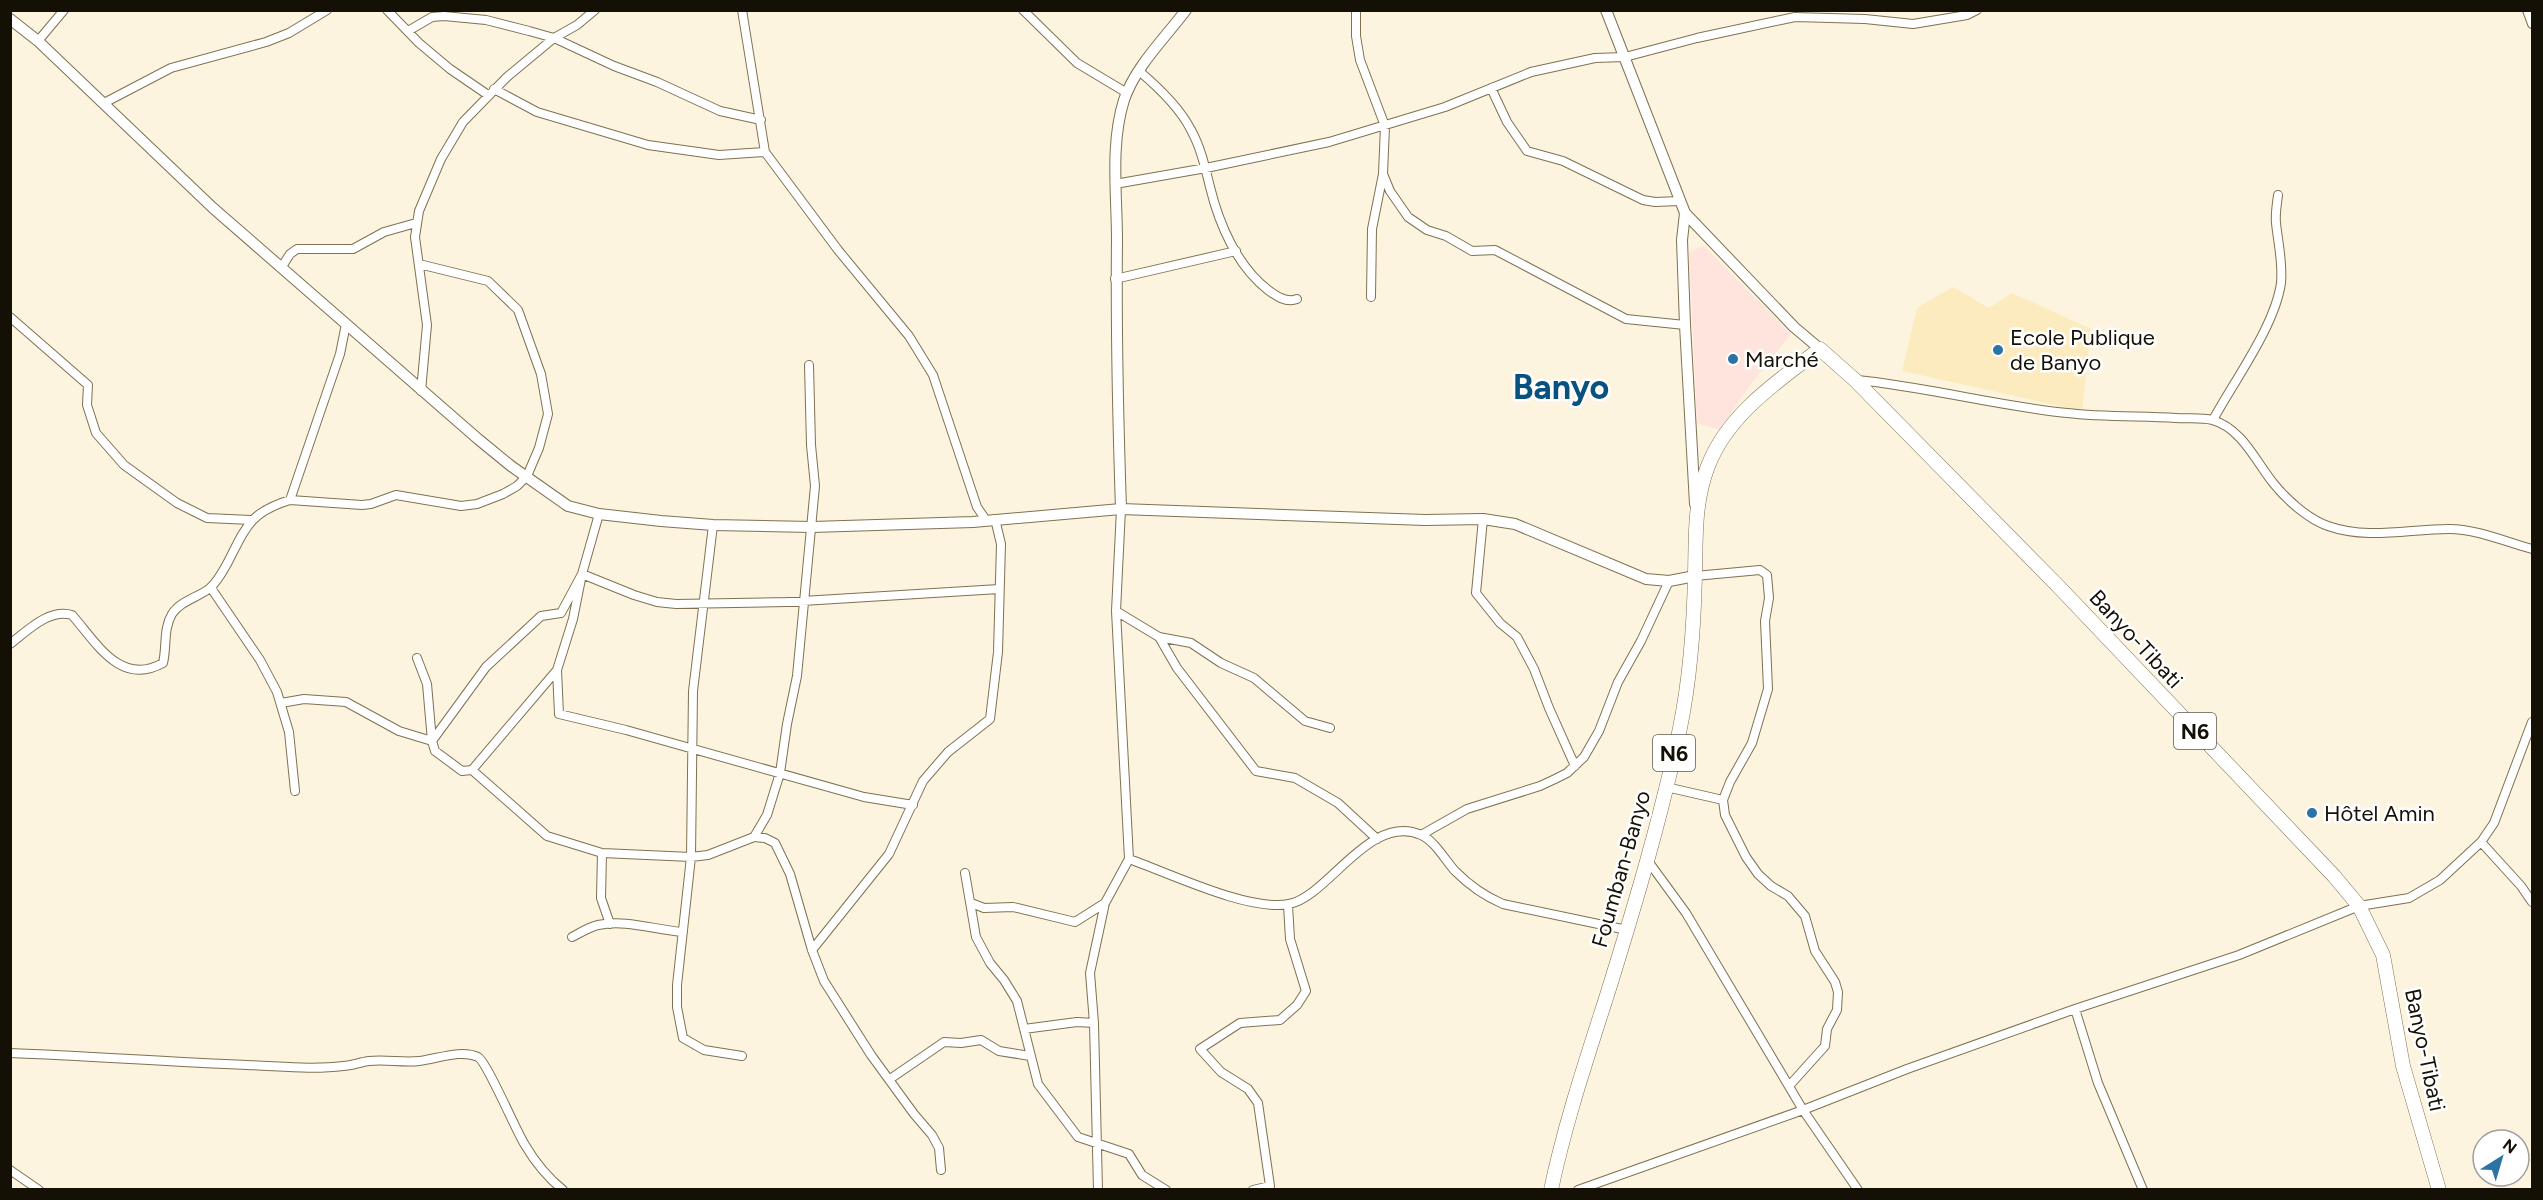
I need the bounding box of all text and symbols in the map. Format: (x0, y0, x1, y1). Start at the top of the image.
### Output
place label: Ecole Publique de Banyo (2010, 324, 2155, 376)
marker: Ecole Publique de Banyo (1991, 343, 2005, 357)
place label: Marché (1745, 346, 1818, 373)
marker: Marché (1726, 352, 1740, 366)
district label: Banyo (1513, 367, 1609, 408)
street label: Banyo-Tibati (2084, 584, 2188, 694)
road number: N6 (2174, 713, 2216, 749)
road number: N6 (1653, 735, 1695, 771)
street label: Foumban-Banyo (1586, 787, 1656, 951)
place label: Hôtel Amin (2324, 800, 2435, 827)
marker: Hôtel Amin (2305, 806, 2319, 820)
street label: Banyo-Tibati (2399, 986, 2451, 1114)
north arrow (2471, 1128, 2531, 1188)
text: N (2499, 1135, 2520, 1158)

